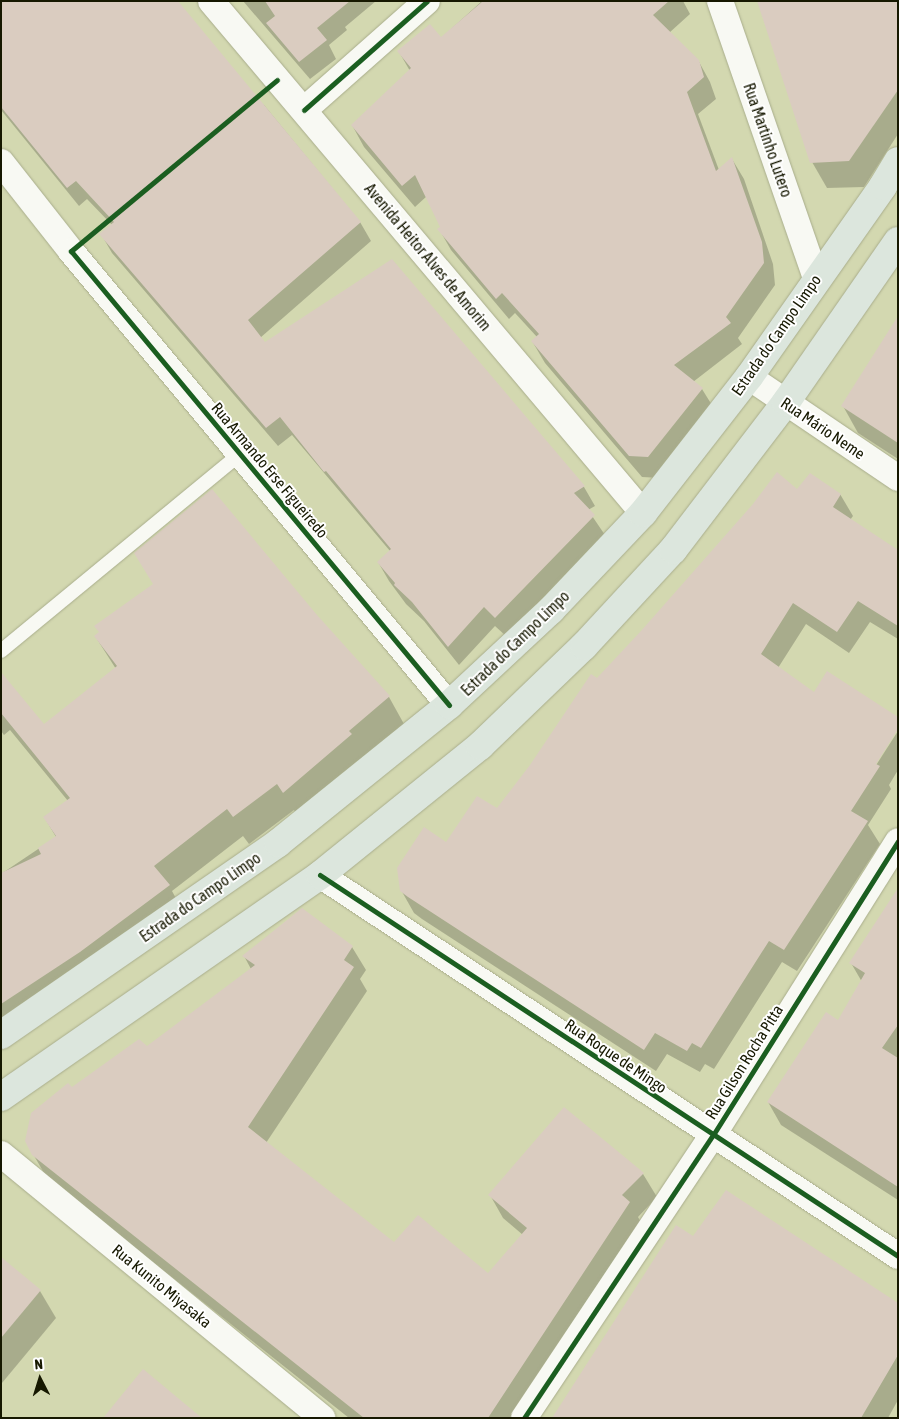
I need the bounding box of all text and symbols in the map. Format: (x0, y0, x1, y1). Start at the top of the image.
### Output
street label: Rua Martinho Lutero (739, 80, 797, 200)
street label: Avenida Heitor Alves de Amorim (361, 179, 495, 335)
street label: Estrada do Campo Limpo (727, 271, 825, 399)
street label: Rua Mário Neme (777, 393, 869, 463)
street label: Rua Armando Erse Figueiredo (208, 398, 332, 542)
street label: Estrada do Campo Limpo (457, 586, 573, 700)
street label: Estrada do Campo Limpo (136, 848, 264, 946)
street label: Rua Gilson Rocha Pitta (701, 1001, 787, 1123)
street label: Rua Roque de Mingo (561, 1015, 671, 1097)
street label: Rua Kunito Miyasaka (108, 1240, 216, 1332)
north arrow (15, 1354, 65, 1404)
text: N (34, 1356, 43, 1372)

